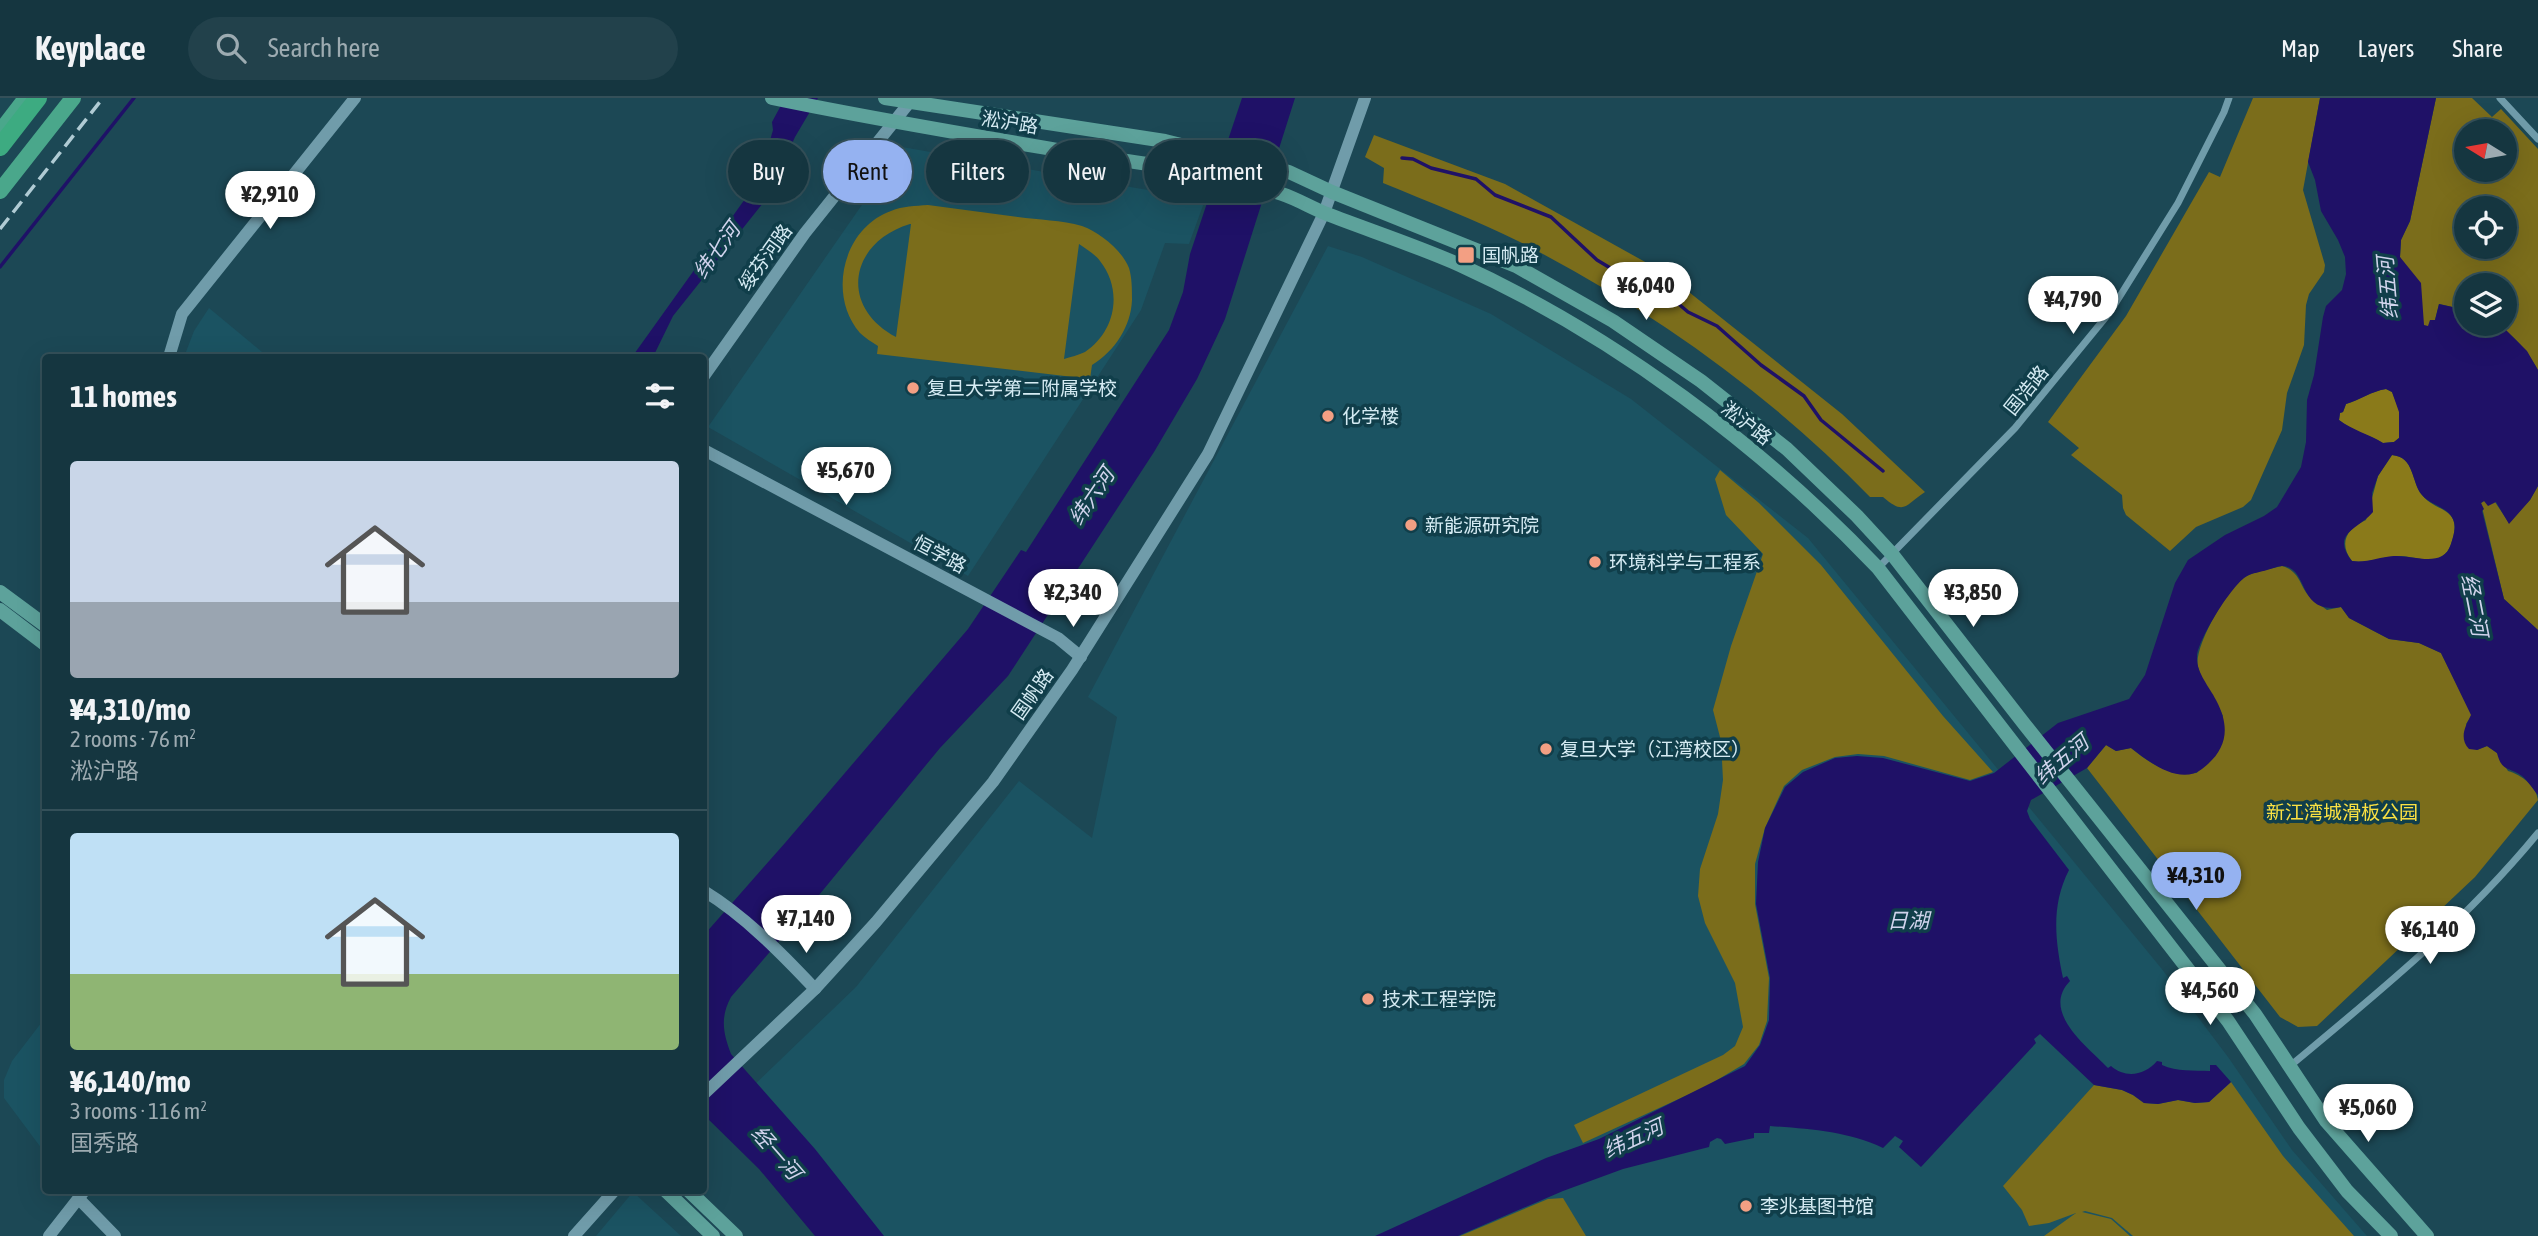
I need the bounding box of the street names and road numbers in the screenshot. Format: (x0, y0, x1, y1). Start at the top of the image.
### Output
street label: 淞沪路 (980, 107, 1040, 137)
street label: 绥芬河路 (734, 220, 796, 294)
street label: 国浩路 (2000, 361, 2052, 419)
street label: 淞沪路 (1718, 397, 1776, 449)
street label: 恒学路 (910, 531, 970, 577)
street label: 国帆路 (1007, 664, 1057, 724)

